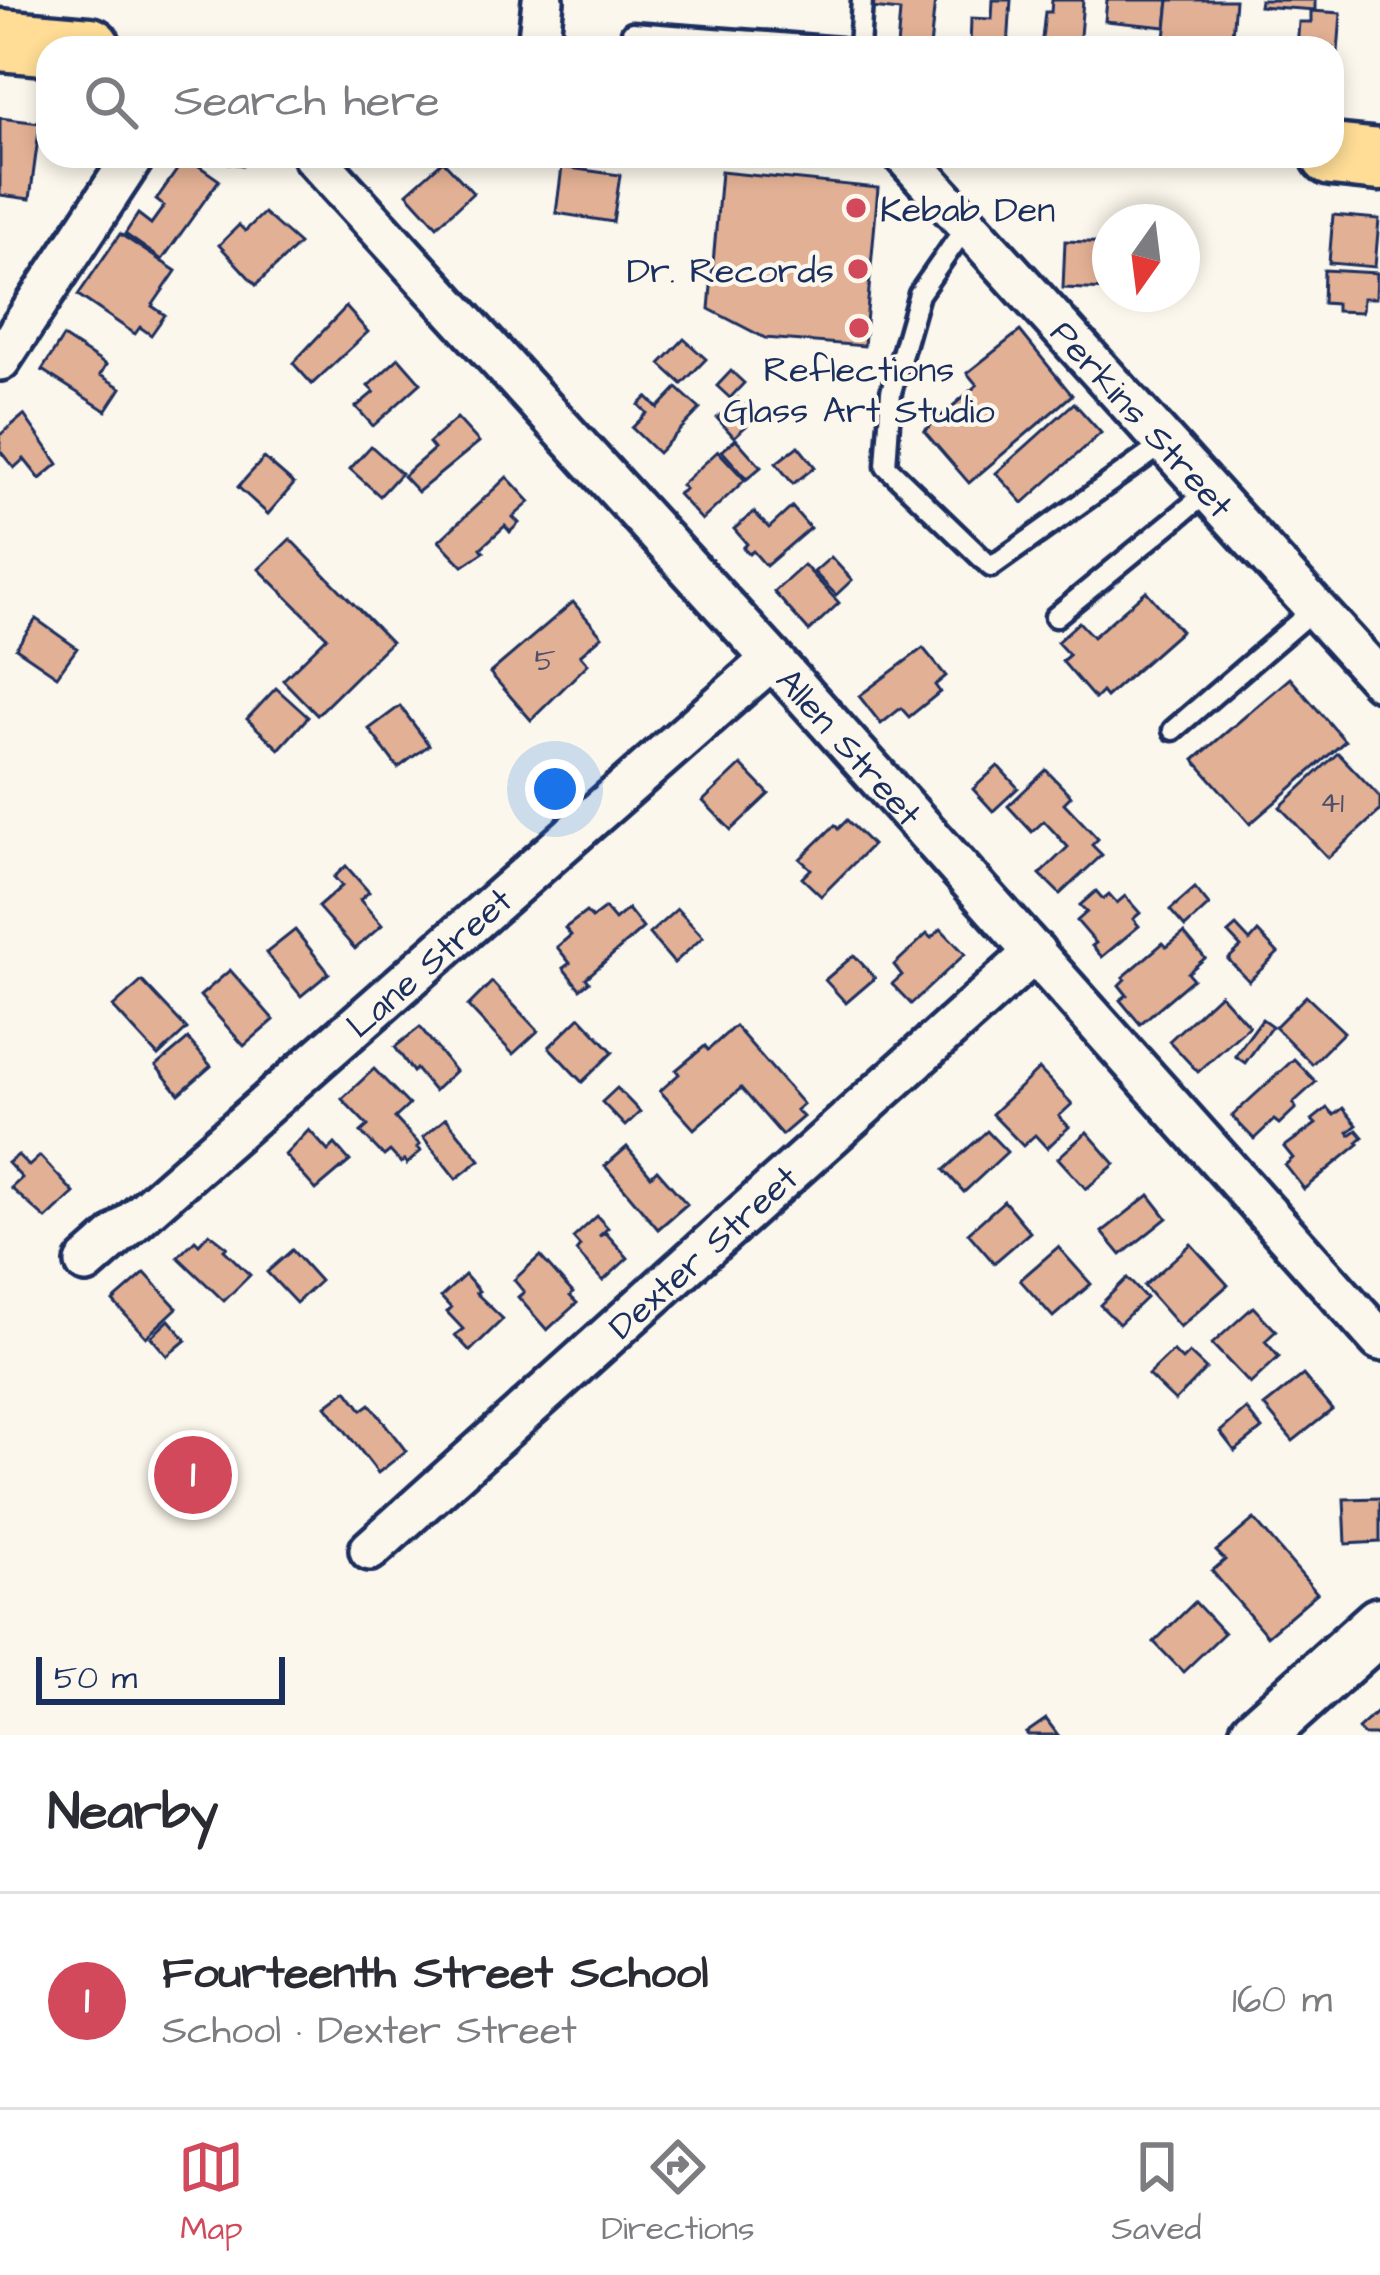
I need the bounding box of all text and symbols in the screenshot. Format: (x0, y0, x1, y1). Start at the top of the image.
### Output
search box (36, 36, 1344, 168)
icon: search (78, 69, 144, 135)
text: Search here (174, 71, 440, 133)
place label: Kebab Den (880, 185, 1055, 236)
marker: Kebab Den (843, 195, 869, 221)
north arrow (1092, 204, 1200, 312)
place label: Dr. Records (627, 246, 834, 297)
marker: Dr. Records (845, 256, 871, 282)
street label: Perkins Street (1038, 310, 1245, 531)
marker: Reflections Glass Art Studio (846, 315, 872, 341)
place label: Reflections Glass Art Studio (723, 345, 995, 437)
house number: 5 (534, 640, 556, 682)
street label: Allen Street (763, 657, 933, 839)
your location (525, 759, 585, 819)
house number: 41 (1320, 782, 1344, 824)
street label: Lane Street (336, 876, 524, 1051)
street label: Dexter Street (598, 1154, 810, 1352)
pin: 1 (154, 1430, 232, 1520)
scale bar (36, 1651, 285, 1704)
text: 50 m (54, 1655, 137, 1701)
text: Nearby (48, 1778, 218, 1849)
text: Fourteenth Street School (162, 1943, 708, 2005)
text: 1 (85, 1974, 90, 2028)
text: 160 m (1232, 1974, 1332, 2028)
text: School · Dexter Street (162, 2005, 577, 2059)
tab: Map (178, 2134, 244, 2252)
tab: Directions (601, 2134, 755, 2252)
tab: Saved (1112, 2134, 1202, 2252)

